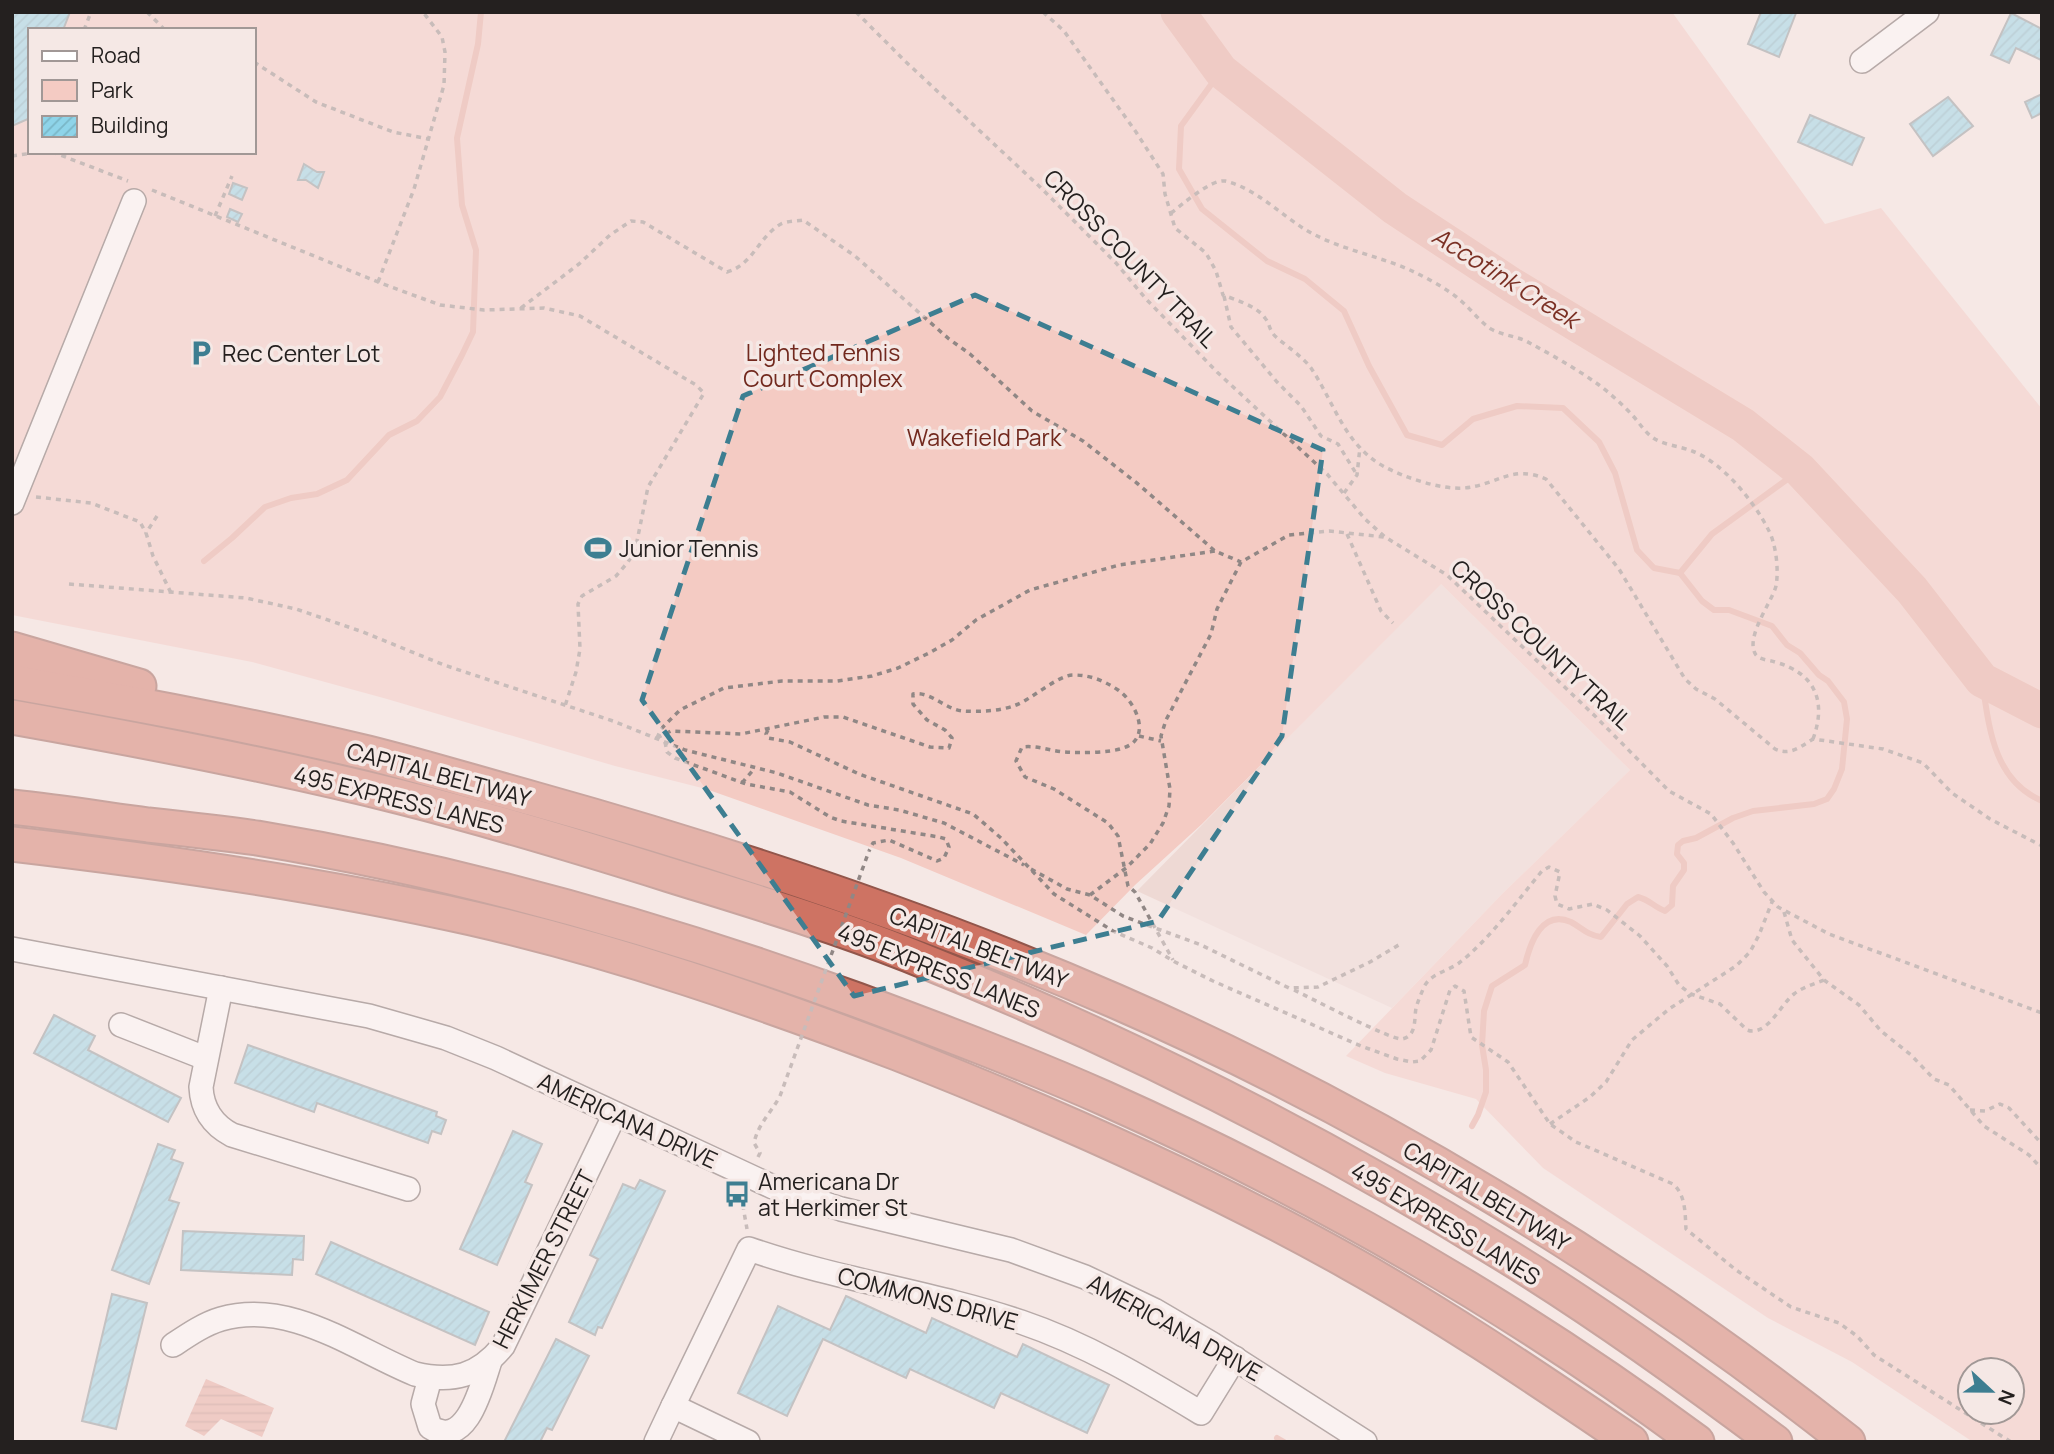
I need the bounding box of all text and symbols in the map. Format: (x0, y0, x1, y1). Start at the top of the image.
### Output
legend (28, 28, 256, 154)
text: Road (91, 41, 141, 69)
text: Park (91, 76, 133, 104)
text: Building (91, 111, 168, 139)
street label: CROSS COUNTY TRAIL (1037, 162, 1225, 354)
water label: Accotink Creek (1426, 219, 1588, 337)
park label: Lighted Tennis Court Complex (743, 336, 903, 394)
place label: Rec Center Lot (222, 337, 380, 369)
parking icon: Rec Center Lot (186, 338, 216, 368)
park label: Wakefield Park (907, 421, 1062, 453)
place label: Junior Tennis (619, 532, 759, 564)
sports icon: Junior Tennis (583, 533, 613, 563)
street label: CROSS COUNTY TRAIL (1445, 552, 1640, 737)
street label: CAPITAL BELTWAY (344, 734, 535, 814)
street label: 495 EXPRESS LANES (291, 757, 507, 841)
street label: CAPITAL BELTWAY (885, 898, 1073, 996)
street label: 495 EXPRESS LANES (833, 915, 1045, 1025)
street label: AMERICANA DRIVE (533, 1064, 723, 1176)
street label: CAPITAL BELTWAY (1398, 1134, 1576, 1259)
street label: 495 EXPRESS LANES (1345, 1154, 1547, 1292)
street label: HERKIMER STREET (484, 1164, 602, 1354)
place label: Americana Dr at Herkimer St (758, 1165, 908, 1223)
bus stop icon: Americana Dr at Herkimer St (722, 1179, 752, 1209)
street label: COMMONS DRIVE (834, 1259, 1022, 1337)
street label: AMERICANA DRIVE (1082, 1266, 1268, 1388)
north arrow (1956, 1356, 2026, 1426)
text: N (1992, 1386, 2021, 1409)

